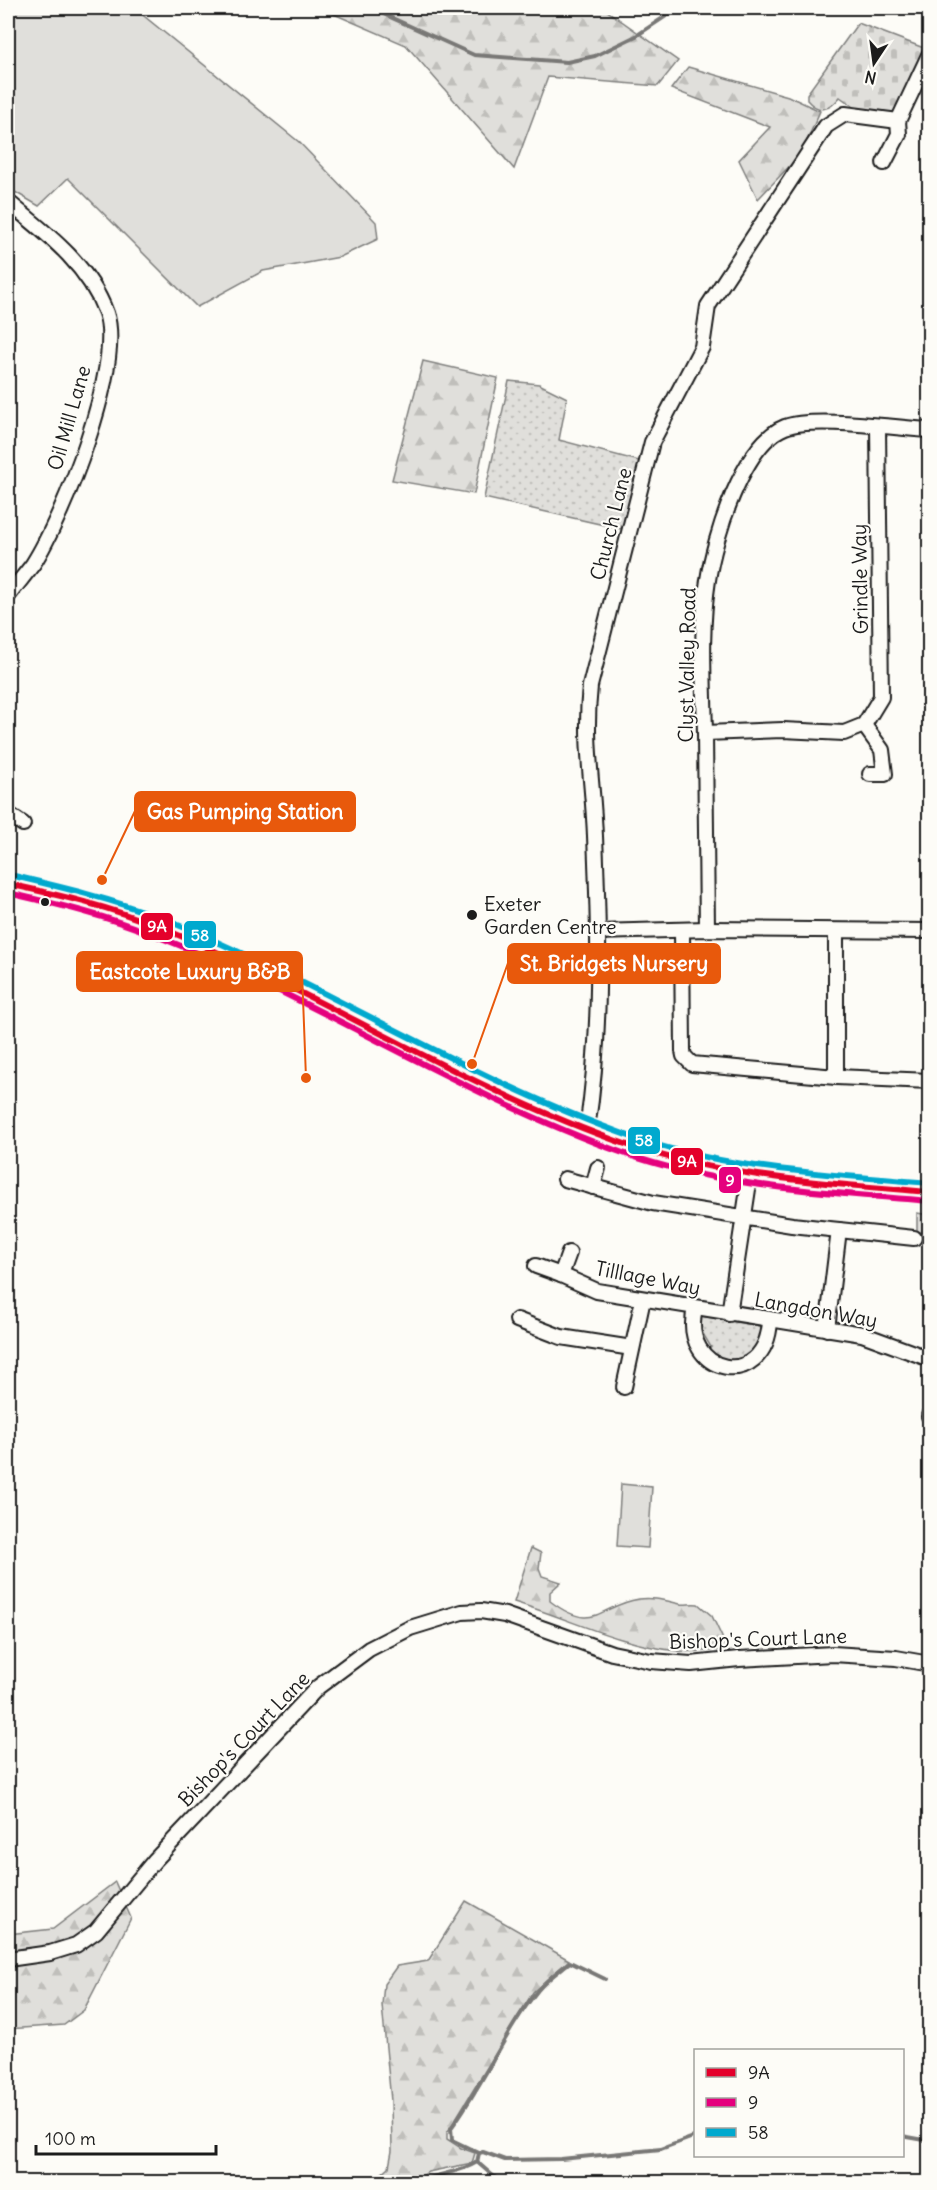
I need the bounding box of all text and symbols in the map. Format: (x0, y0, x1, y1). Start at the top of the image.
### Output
north arrow (844, 33, 904, 93)
text: N (863, 67, 878, 89)
street label: Oil Mill Lane (42, 362, 95, 473)
street label: Church Lane (584, 465, 637, 583)
street label: Grindle Way (846, 523, 873, 635)
street label: Clyst Valley Road (673, 587, 700, 743)
callout: Gas Pumping Station (135, 792, 355, 831)
text: Gas Pumping Station (147, 798, 343, 825)
place label: Exeter Garden Centre (484, 891, 616, 939)
unlabelled marker (39, 896, 51, 908)
marker: Exeter Garden Centre (465, 908, 479, 922)
line badge: 9A (140, 912, 174, 941)
text: 9A (147, 916, 167, 936)
line badge: 58 (183, 920, 217, 949)
text: 58 (191, 925, 209, 945)
callout: St. Bridgets Nursery (508, 944, 720, 983)
text: St. Bridgets Nursery (520, 950, 708, 977)
callout: Eastcote Luxury B&B (77, 952, 302, 991)
text: Eastcote Luxury B&B (90, 958, 291, 985)
line badge: 58 (627, 1126, 661, 1155)
text: 58 (635, 1130, 653, 1150)
line badge: 9A (670, 1147, 704, 1176)
text: 9A (677, 1151, 697, 1171)
line badge: 9 (718, 1166, 742, 1194)
text: 9 (725, 1170, 735, 1190)
street label: Tilllage Way (593, 1255, 703, 1300)
street label: Langdon Way (753, 1286, 880, 1333)
street label: Bishop's Court Lane (668, 1623, 848, 1654)
street label: Bishop's Court Lane (173, 1666, 315, 1811)
legend (694, 2049, 904, 2157)
text: 9A (748, 2061, 770, 2084)
text: 9 (748, 2091, 758, 2114)
scale bar (36, 2118, 216, 2156)
text: 58 (748, 2121, 769, 2144)
text: 100 m (45, 2127, 96, 2150)

